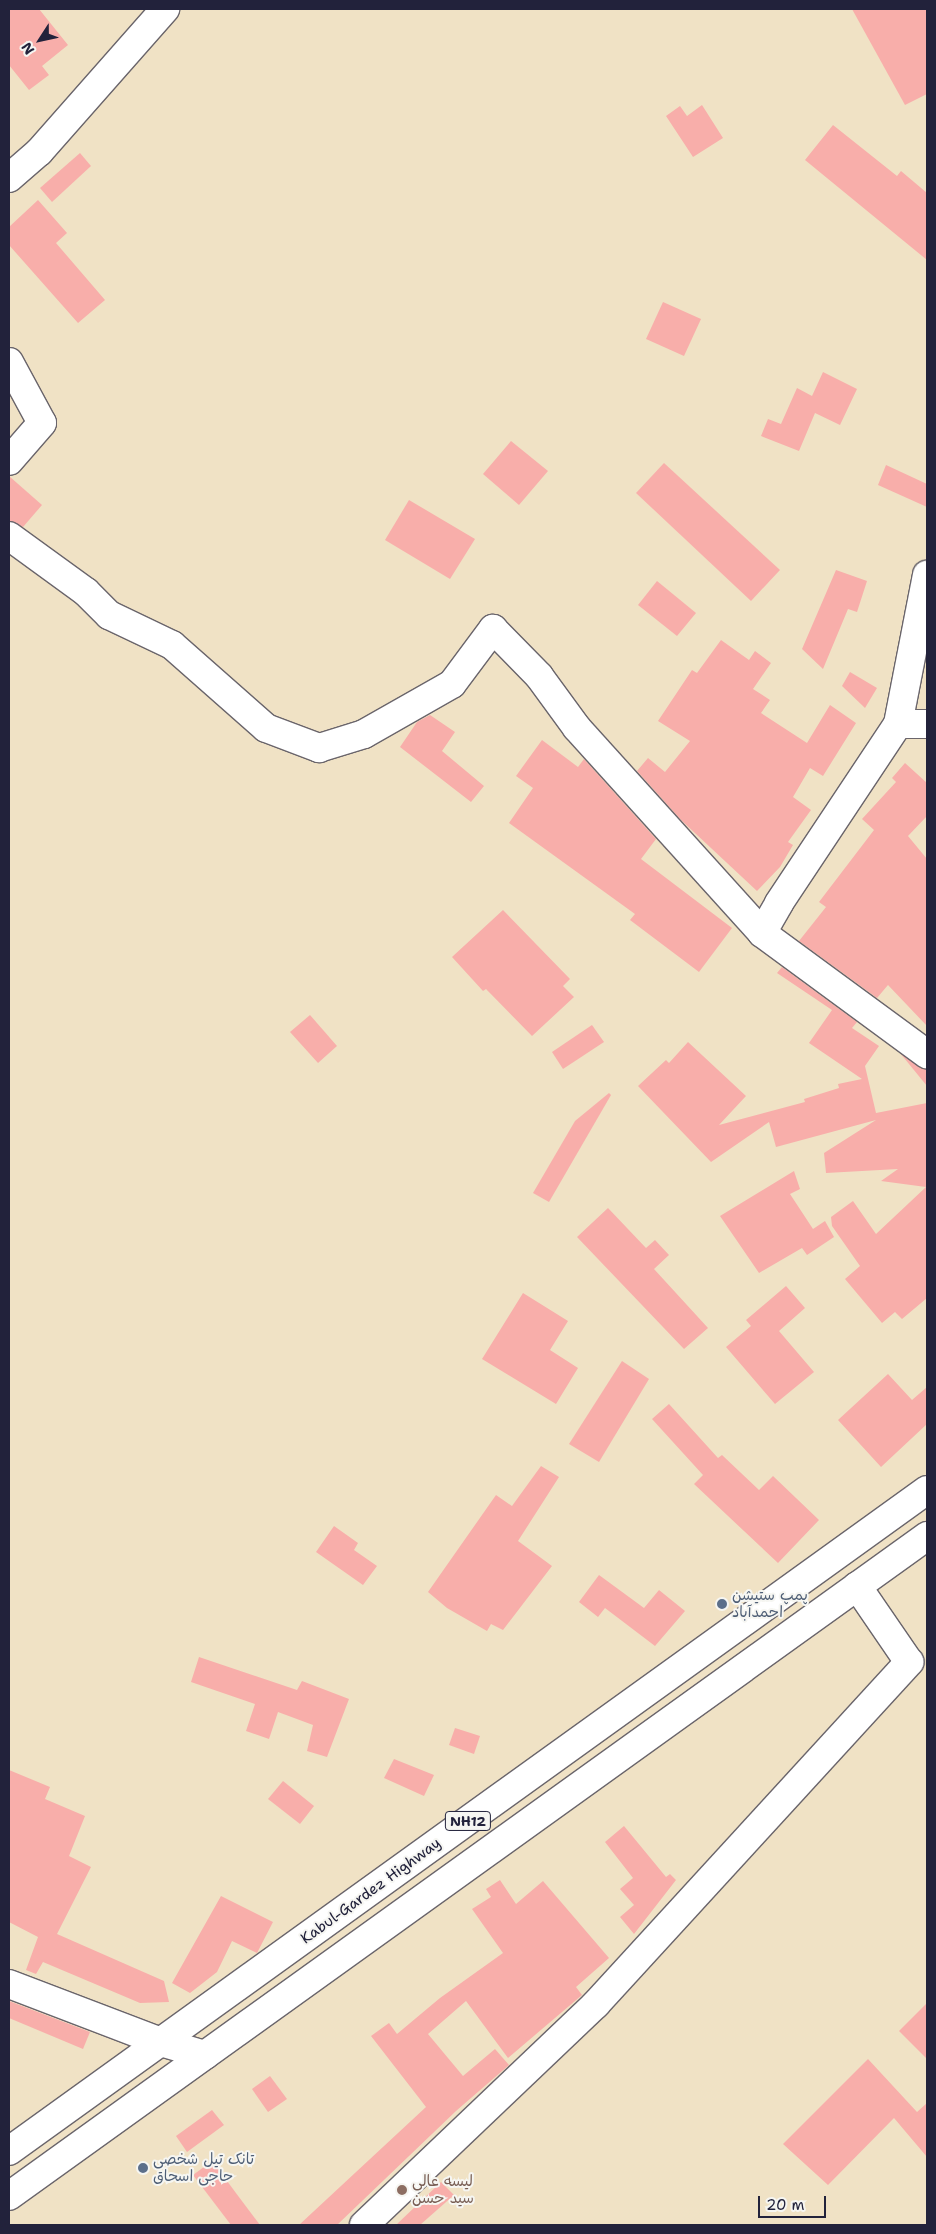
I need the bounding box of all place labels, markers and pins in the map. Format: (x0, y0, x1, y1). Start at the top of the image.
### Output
place label: پمپ ستیشن احمدآباد (732, 1586, 808, 1621)
marker: پمپ ستیشن احمدآباد (716, 1598, 728, 1610)
place label: تانک تیل شخصی حاجی اسحاق (153, 2150, 254, 2185)
marker: تانک تیل شخصی حاجی اسحاق (137, 2162, 149, 2174)
place label: لیسه عالی سید حسن (412, 2172, 474, 2207)
marker: لیسه عالی سید حسن (396, 2184, 408, 2196)

